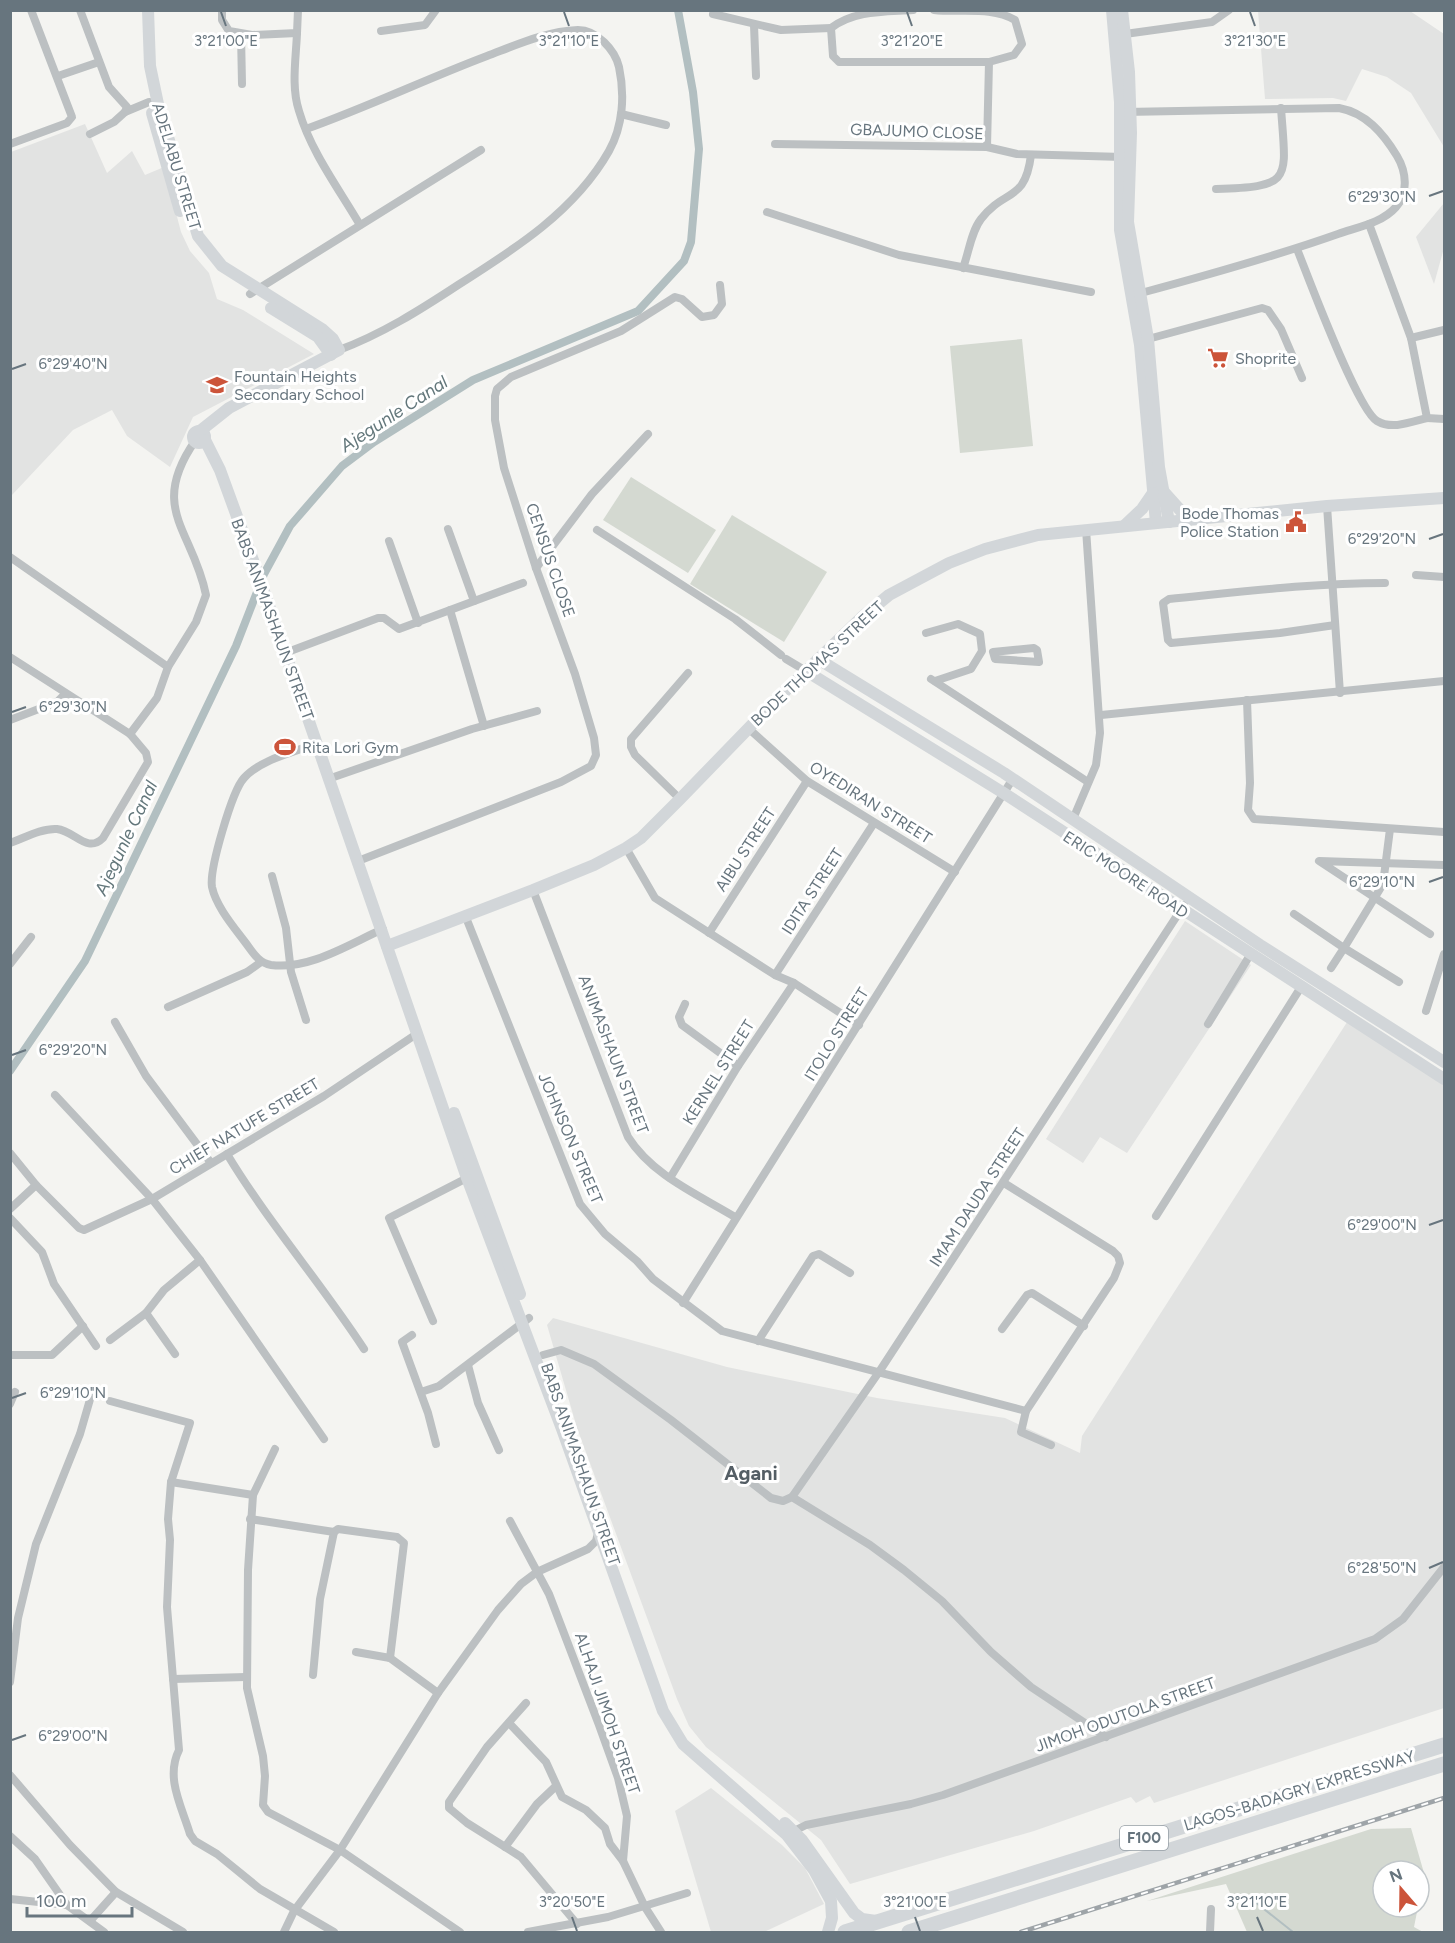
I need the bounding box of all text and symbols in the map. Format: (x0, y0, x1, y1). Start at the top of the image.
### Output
text: 3°21'00"E (194, 32, 258, 50)
text: 3°21'10"E (539, 32, 599, 50)
text: 3°21'20"E (881, 32, 943, 50)
text: 3°21'30"E (1224, 32, 1286, 50)
street label: ADELABU STREET (148, 100, 205, 232)
street label: GBAJUMO CLOSE (850, 120, 984, 143)
text: 6°29'30"N (1348, 188, 1416, 206)
supermarket icon: Shoprite (1206, 346, 1230, 370)
place label: Shoprite (1235, 349, 1297, 368)
text: 6°29'40"N (38, 355, 108, 373)
place label: Fountain Heights Secondary School (234, 367, 364, 404)
water label: Ajegunle Canal (335, 371, 453, 457)
school or university icon: Fountain Heights Secondary School (205, 373, 229, 397)
street label: CENSUS CLOSE (522, 501, 579, 620)
place label: Bode Thomas Police Station (1180, 504, 1279, 541)
public building icon: Bode Thomas Police Station (1284, 510, 1308, 534)
street label: BABS ANIMASHAUN STREET (227, 516, 318, 723)
text: 6°29'20"N (1348, 530, 1416, 548)
street label: BODE THOMAS STREET (747, 597, 888, 730)
text: 6°29'30"N (39, 698, 107, 716)
sports icon: Rita Lori Gym (273, 735, 297, 759)
place label: Rita Lori Gym (302, 738, 399, 757)
street label: OYEDIRAN STREET (806, 757, 935, 848)
water label: Ajegunle Canal (89, 776, 163, 900)
street label: AIBU STREET (711, 803, 780, 895)
street label: ERIC MOORE ROAD (1060, 827, 1192, 922)
street label: IDITA STREET (778, 845, 847, 938)
text: 6°29'10"N (1349, 873, 1415, 891)
street label: ANIMASHAUN STREET (574, 972, 653, 1136)
street label: ITOLO STREET (800, 984, 873, 1084)
street label: KERNEL STREET (679, 1016, 758, 1128)
text: 6°29'20"N (39, 1041, 107, 1059)
street label: JOHNSON STREET (534, 1070, 607, 1207)
street label: CHIEF NATUFE STREET (166, 1074, 323, 1179)
street label: IMAM DAUDA STREET (925, 1124, 1029, 1270)
text: 6°29'00"N (1347, 1216, 1417, 1234)
street label: BABS ANIMASHAUN STREET (537, 1360, 624, 1568)
text: 6°29'10"N (40, 1384, 106, 1402)
district label: Agani (724, 1461, 778, 1485)
text: 6°28'50"N (1347, 1559, 1417, 1577)
street label: ALHAJI JIMOH STREET (571, 1630, 644, 1797)
street label: JIMOH ODUTOLA STREET (1033, 1673, 1218, 1756)
text: 6°29'00"N (38, 1727, 108, 1745)
street label: LAGOS-BADAGRY EXPRESSWAY (1181, 1746, 1417, 1835)
road number: F100 (1120, 1826, 1168, 1850)
north arrow (1371, 1859, 1431, 1919)
text: N (1387, 1864, 1405, 1886)
scale bar (27, 1880, 132, 1918)
text: 100 m (36, 1890, 86, 1912)
text: 3°20'50"E (539, 1893, 605, 1911)
text: 3°21'00"E (883, 1893, 947, 1911)
text: 3°21'10"E (1227, 1893, 1287, 1911)

